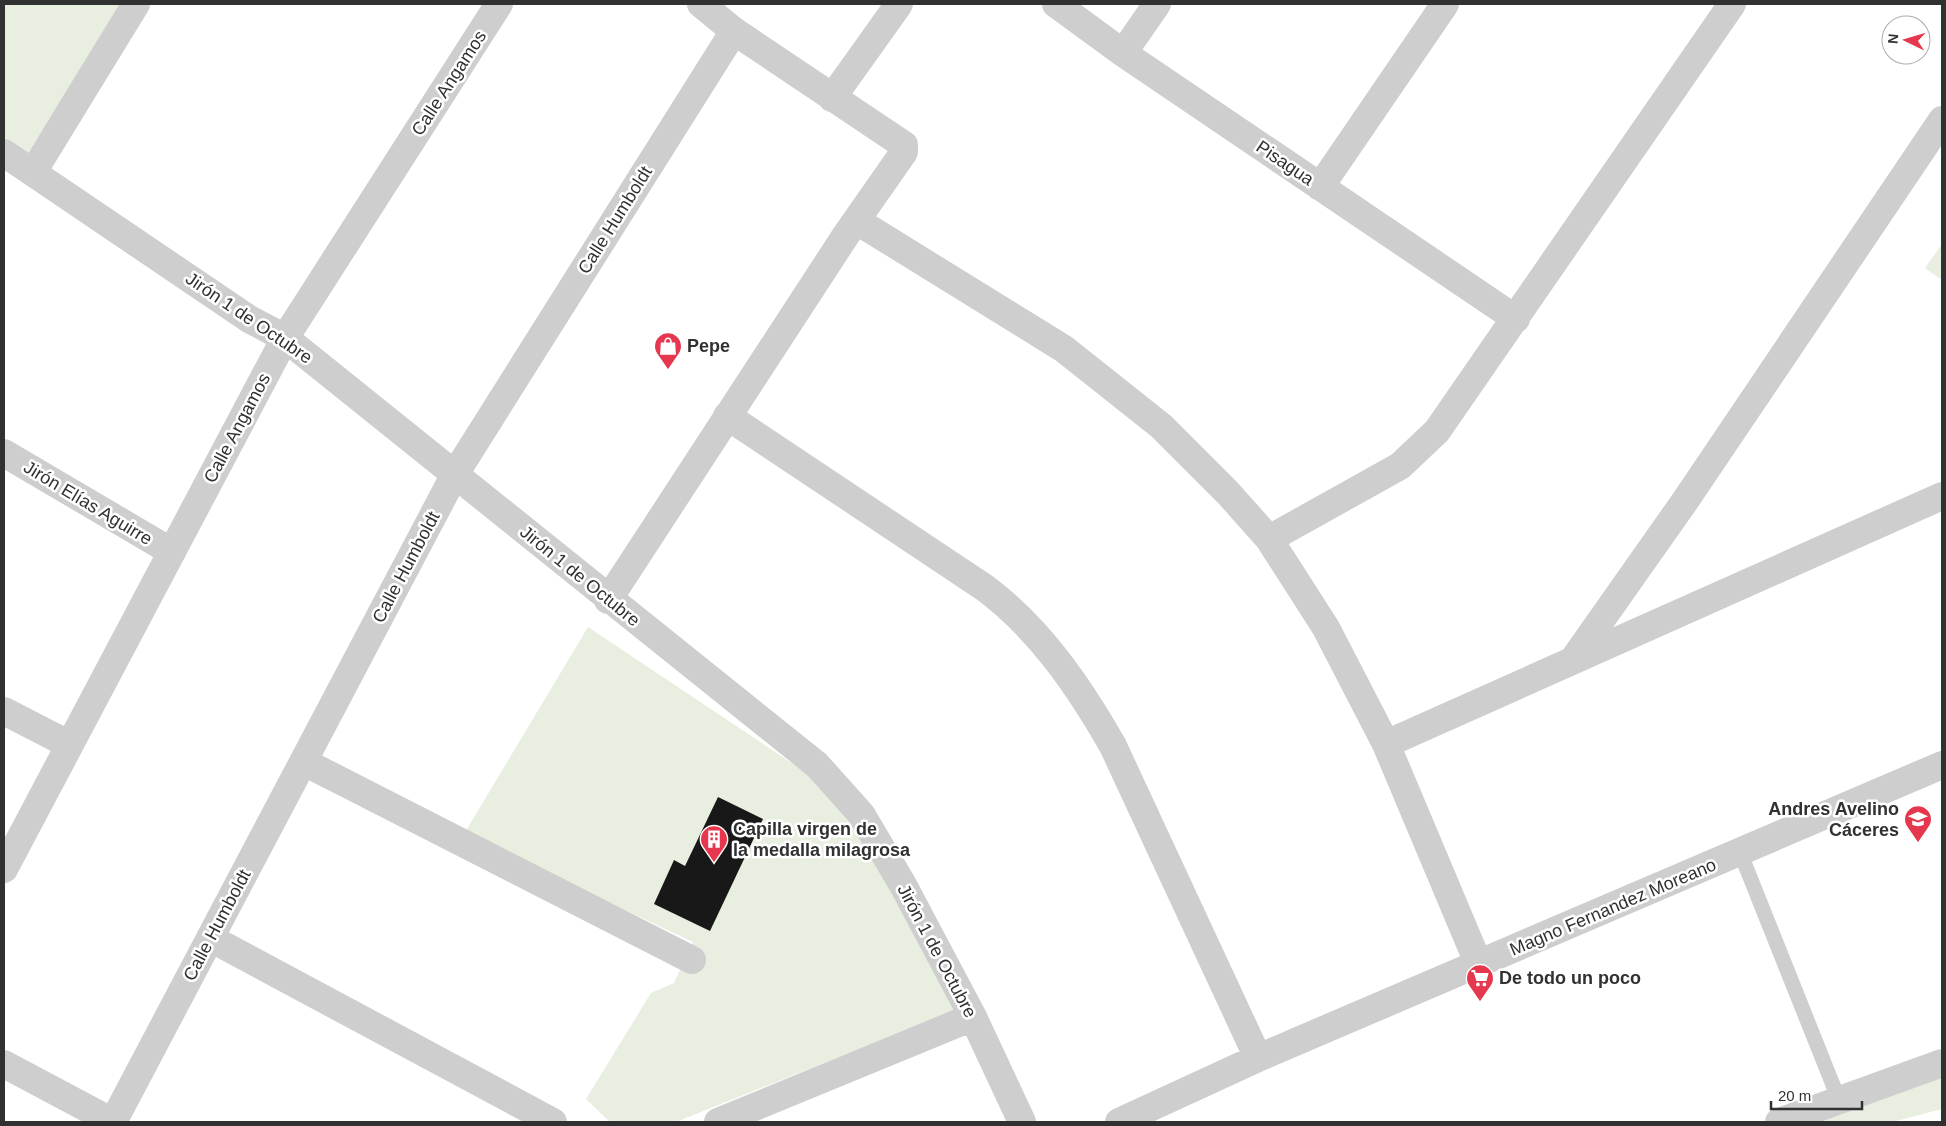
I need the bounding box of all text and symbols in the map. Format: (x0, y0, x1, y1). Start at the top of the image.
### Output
north arrow (1881, 15, 1931, 65)
street label: Calle Angamos (408, 27, 490, 139)
text: N (1885, 33, 1901, 45)
street label: Pisagua (1252, 137, 1318, 190)
street label: Calle Humboldt (574, 163, 656, 277)
street label: Jirón 1 de Octubre (182, 268, 316, 368)
shop icon: Pepe (653, 331, 683, 370)
place label: Pepe (687, 336, 730, 356)
street label: Calle Angamos (200, 370, 274, 486)
street label: Jirón Elías Aguirre (20, 457, 156, 549)
street label: Calle Humboldt (368, 508, 444, 626)
street label: Jirón 1 de Octubre (516, 522, 644, 630)
place label: Andres Avelino Cáceres (1768, 799, 1899, 840)
school or university icon: Andres Avelino Cáceres (1903, 804, 1933, 843)
place label: Capilla virgen de la medalla milagrosa (733, 819, 911, 860)
building icon: Capilla virgen de la medalla milagrosa (699, 824, 729, 863)
street label: Magno Fernandez Moreano (1507, 854, 1719, 960)
street label: Calle Humboldt (179, 866, 255, 984)
street label: Jirón 1 de Octubre (893, 881, 981, 1021)
supermarket icon: De todo un poco (1465, 963, 1495, 1002)
place label: De todo un poco (1499, 968, 1641, 988)
scale bar (1771, 1078, 1862, 1110)
text: 20 m (1778, 1087, 1811, 1104)

